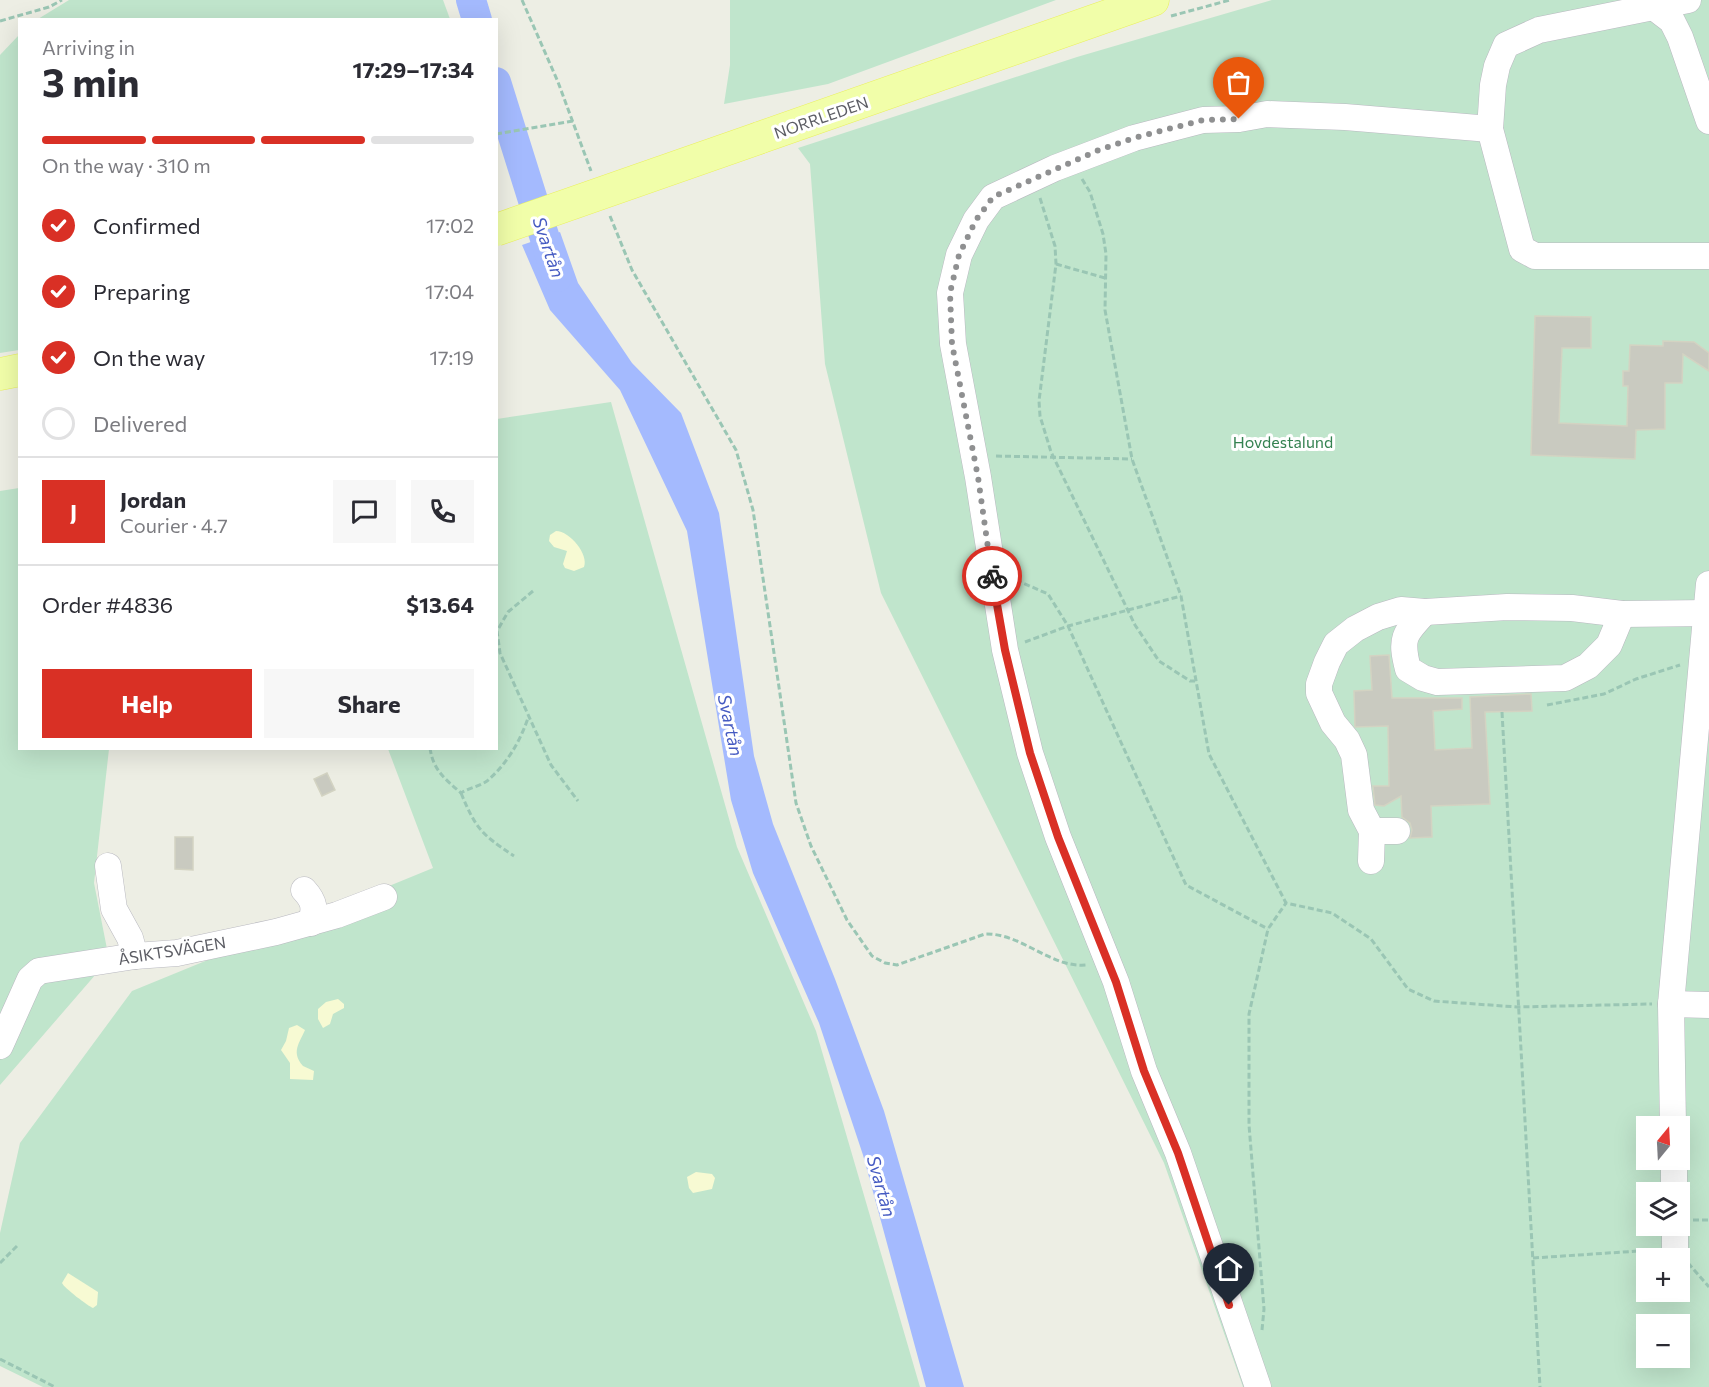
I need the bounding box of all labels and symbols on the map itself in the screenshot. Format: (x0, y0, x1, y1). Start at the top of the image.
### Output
pin (1213, 57, 1264, 119)
street label: NORRLEDEN (771, 92, 871, 142)
water label: Svartån (528, 214, 570, 280)
park label: Hovdestalund (1233, 432, 1333, 451)
courier (962, 546, 1022, 606)
water label: Svartån (714, 692, 748, 758)
street label: ÅSIKTSVÄGEN (117, 932, 227, 968)
north arrow (1636, 1116, 1690, 1170)
water label: Svartån (863, 1153, 901, 1219)
pin (1203, 1243, 1254, 1305)

